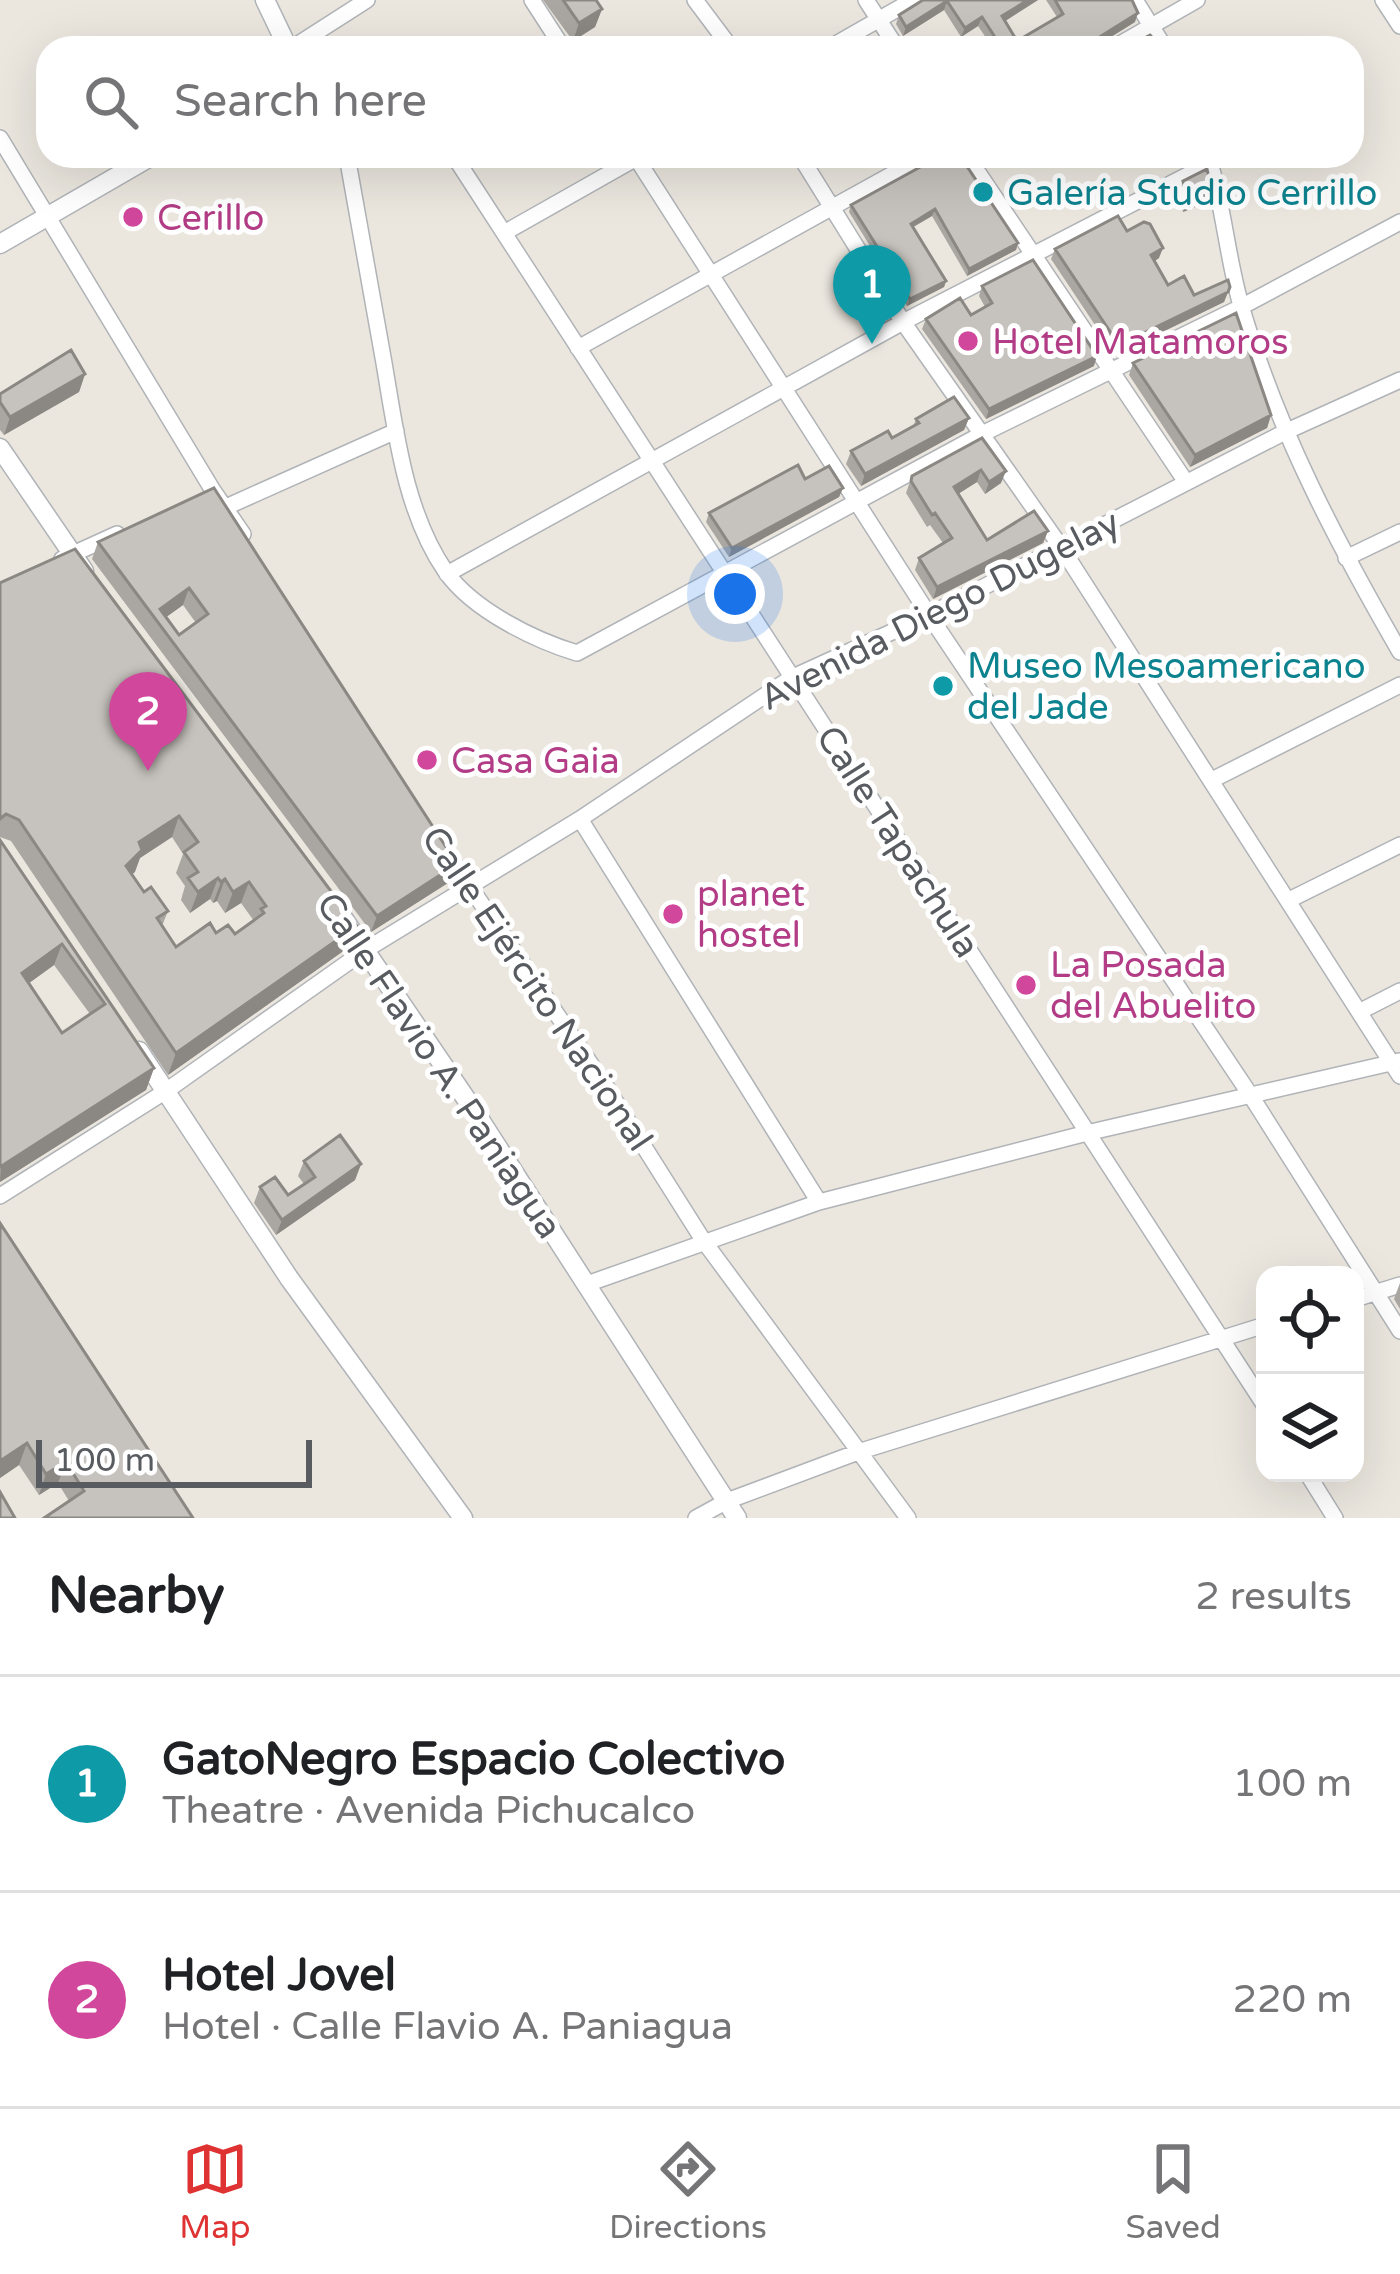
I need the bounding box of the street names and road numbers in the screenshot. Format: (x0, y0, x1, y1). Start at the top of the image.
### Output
street label: Avenida Diego Dugelay (753, 501, 1127, 720)
street label: Calle Tapachula (807, 718, 989, 966)
street label: Calle Ejército Nacional (412, 819, 661, 1159)
street label: Calle Flavio A. Paniagua (307, 885, 571, 1247)

